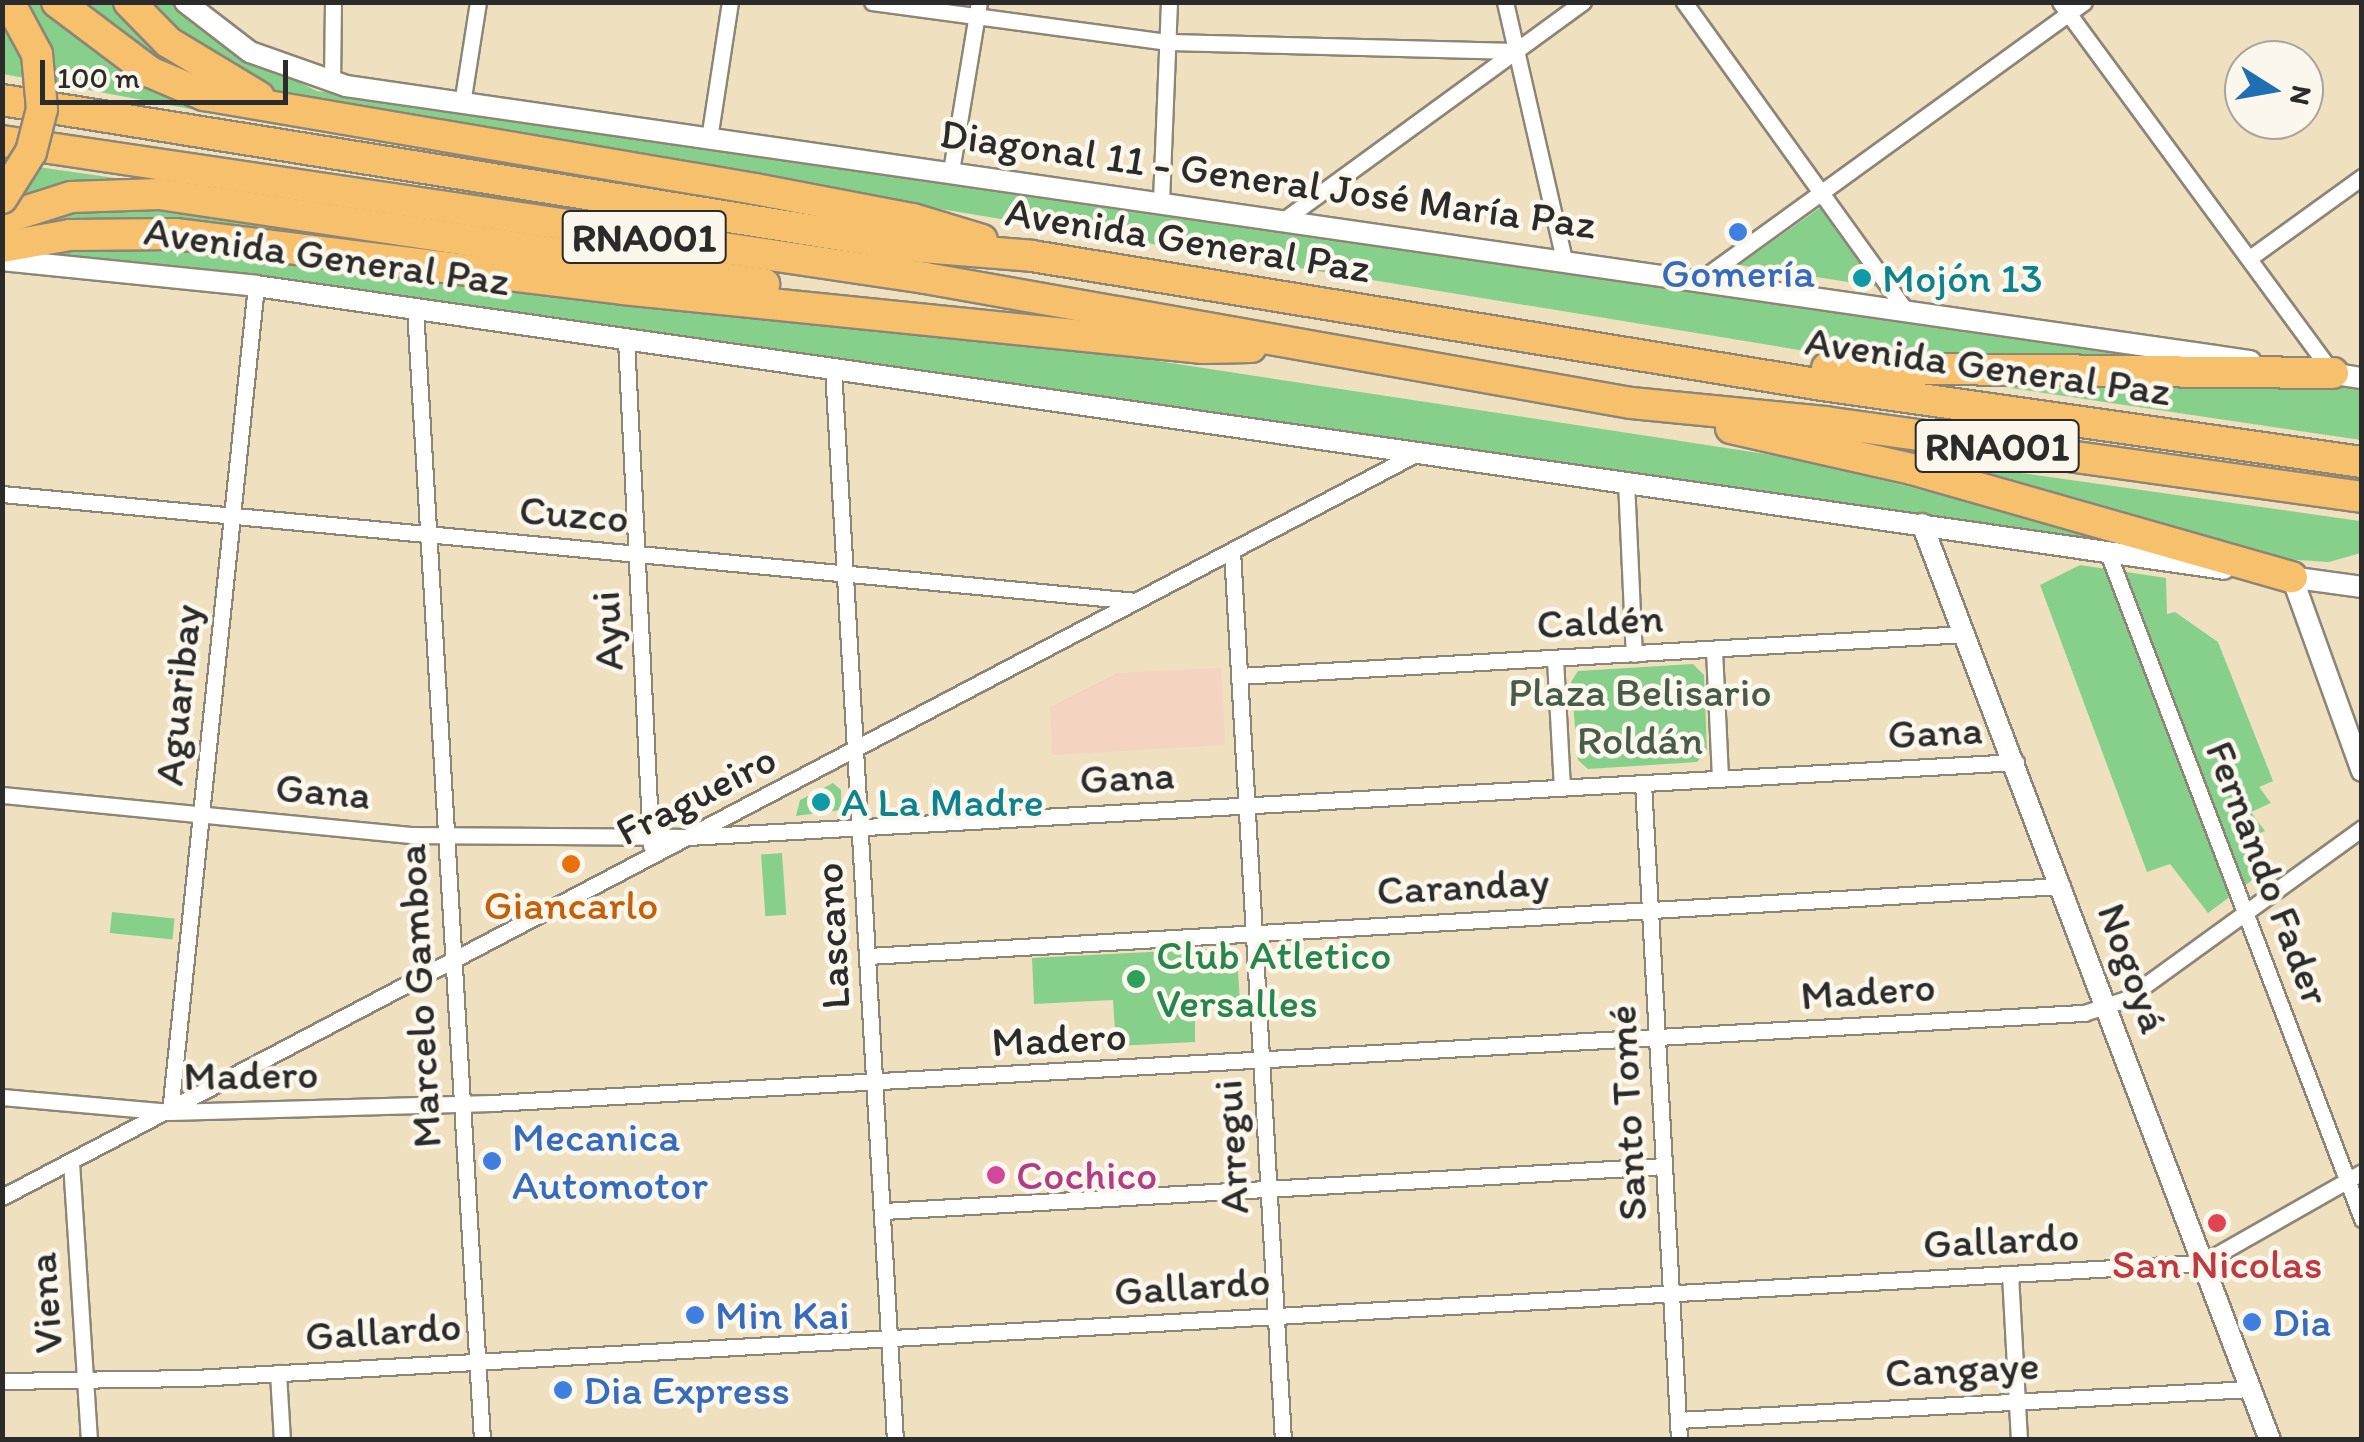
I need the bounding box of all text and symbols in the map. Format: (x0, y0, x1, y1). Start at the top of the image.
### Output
scale bar (45, 40, 292, 102)
north arrow (2224, 40, 2324, 140)
text: 100 m (57, 59, 140, 96)
text: N (2283, 83, 2320, 108)
street label: Diagonal 11 - General José María Paz (938, 108, 1598, 250)
street label: Avenida General Paz (1002, 186, 1374, 294)
road number: RNA001 (562, 202, 726, 272)
street label: Avenida General Paz (141, 205, 513, 307)
marker: Gomería (1727, 221, 1749, 243)
place label: Gomería (1661, 248, 1815, 298)
place label: Mojón 13 (1882, 253, 2043, 303)
marker: Mojón 13 (1851, 267, 1873, 289)
street label: Avenida General Paz (1802, 315, 2174, 417)
road number: RNA001 (1914, 411, 2080, 481)
street label: Cuzco (517, 484, 631, 544)
street label: Ayui (580, 590, 634, 672)
street label: Caldén (1535, 593, 1665, 649)
street label: Aguaribay (143, 602, 213, 788)
park label: Plaza Belisario Roldán (1507, 667, 1773, 766)
street label: Gana (1886, 704, 1984, 760)
street label: Fragueiro (607, 733, 785, 857)
street label: Fernando Fader (2195, 734, 2341, 1012)
street label: Gana (1078, 749, 1176, 805)
street label: Gana (273, 762, 373, 820)
place label: A La Madre (841, 777, 1044, 827)
marker: A La Madre (810, 791, 832, 813)
street label: Marcelo Gamboa (386, 843, 452, 1149)
marker: Giancarlo (560, 853, 582, 875)
street label: Caranday (1375, 856, 1551, 916)
street label: Lascano (803, 861, 861, 1011)
place label: Giancarlo (483, 880, 659, 930)
street label: Nogoyá (2086, 896, 2180, 1040)
place label: Club Atletico Versalles (1156, 930, 1392, 1028)
street label: Madero (1799, 961, 1937, 1021)
marker: Club Atletico Versalles (1125, 968, 1147, 990)
street label: Santo Tomé (1596, 1006, 1658, 1220)
street label: Madero (990, 1010, 1128, 1068)
street label: Madero (183, 1049, 319, 1101)
street label: Arregui (1202, 1078, 1260, 1216)
place label: Mecanica Automotor (512, 1112, 708, 1210)
marker: Mecanica Automotor (481, 1150, 503, 1172)
place label: Cochico (1016, 1150, 1157, 1200)
marker: Cochico (985, 1164, 1007, 1186)
street label: Gallardo (1922, 1211, 2080, 1269)
marker: San Nicolas (2206, 1212, 2228, 1234)
place label: San Nicolas (2111, 1239, 2323, 1289)
street label: Viena (16, 1251, 74, 1355)
street label: Gallardo (1112, 1255, 1272, 1317)
place label: Min Kai (715, 1290, 851, 1340)
place label: Dia (2272, 1297, 2331, 1347)
street label: Gallardo (303, 1300, 463, 1362)
marker: Min Kai (684, 1304, 706, 1326)
marker: Dia (2241, 1311, 2263, 1333)
street label: Cangaye (1883, 1340, 2041, 1398)
place label: Dia Express (583, 1365, 790, 1415)
marker: Dia Express (552, 1379, 574, 1401)

